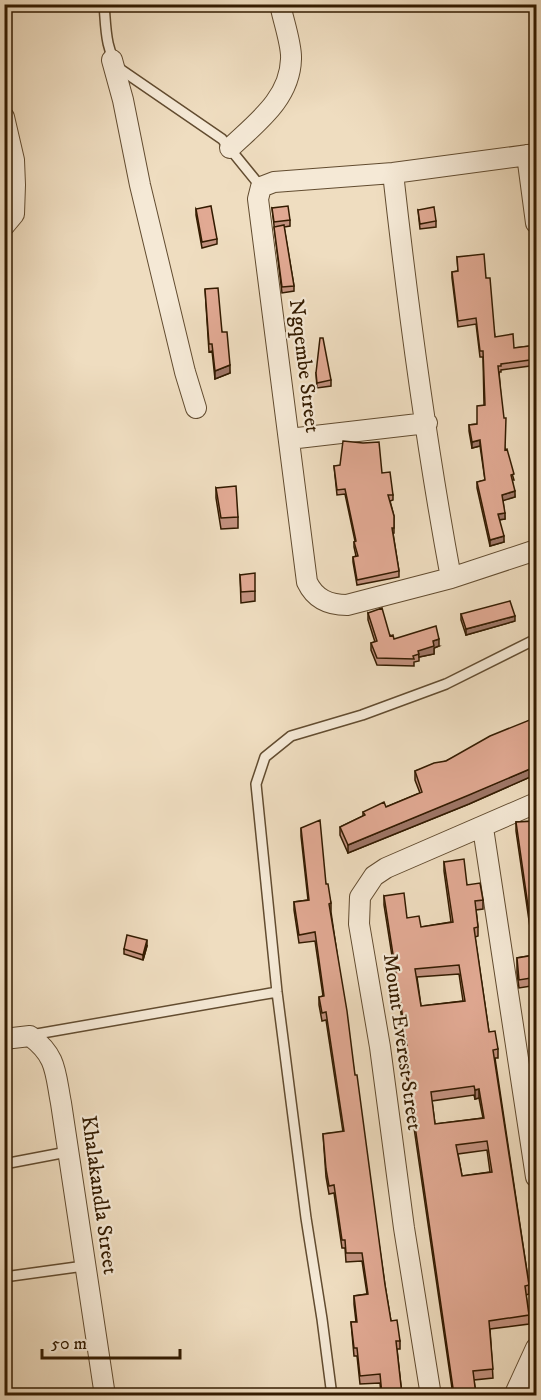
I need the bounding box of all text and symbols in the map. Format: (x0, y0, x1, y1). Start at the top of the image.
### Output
street label: Ngqembe Street (283, 298, 325, 435)
street label: Mount Everest Street (377, 952, 427, 1132)
street label: Khalakandla Street (75, 1114, 123, 1276)
scale bar (42, 1322, 180, 1360)
text: 50 m (51, 1333, 87, 1355)

